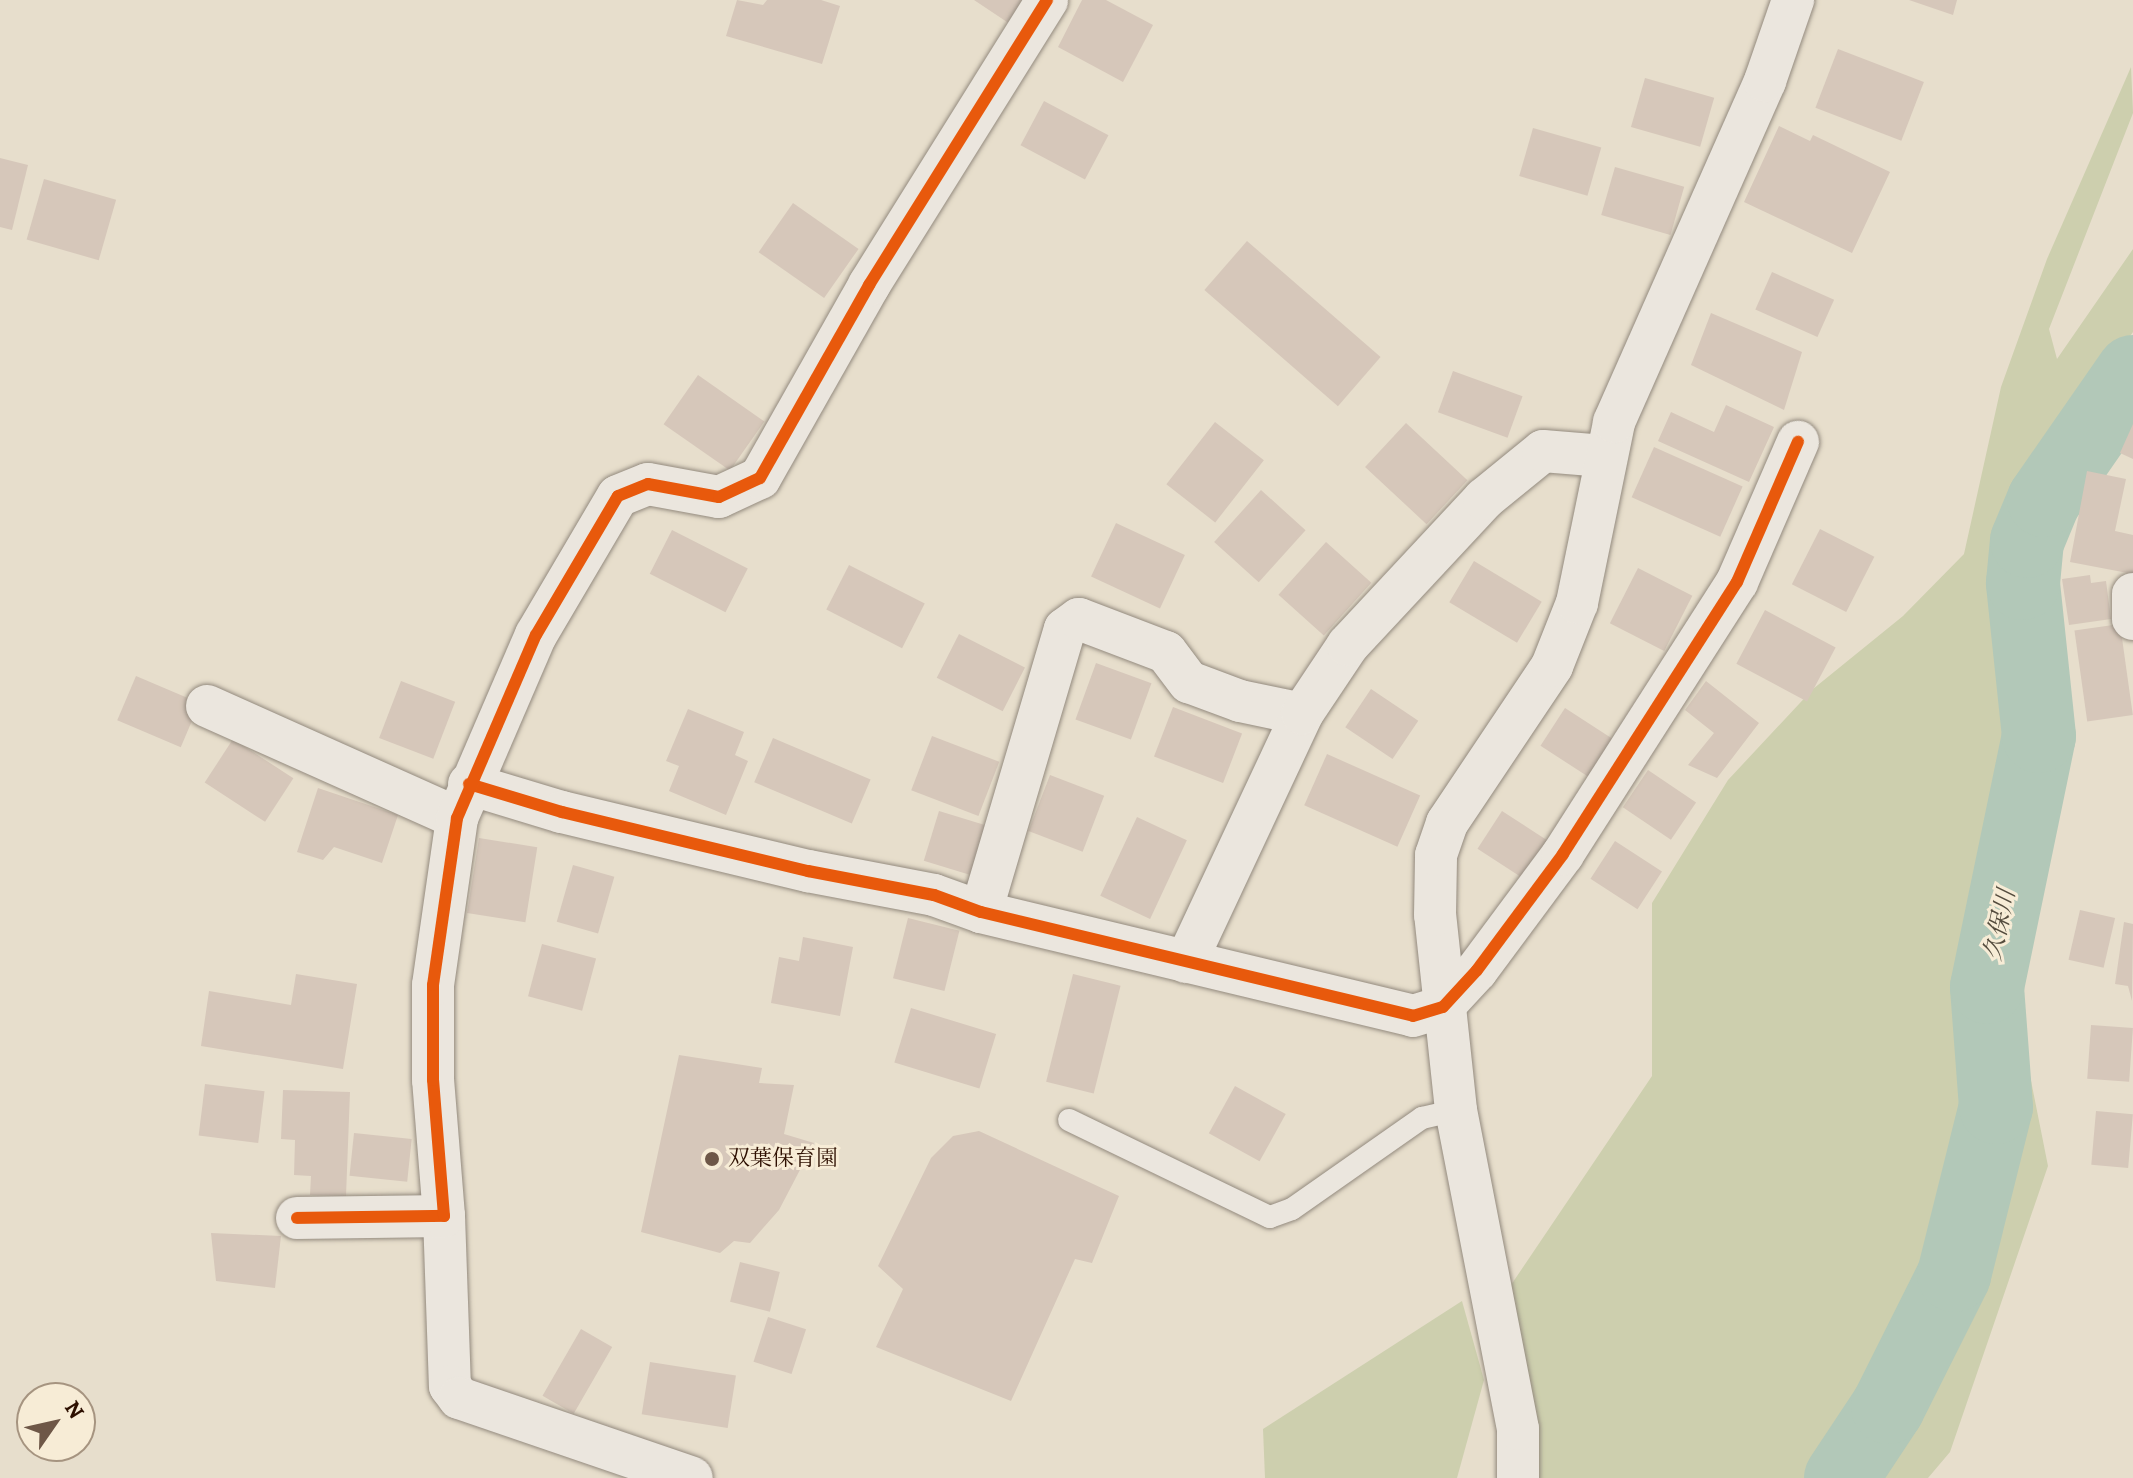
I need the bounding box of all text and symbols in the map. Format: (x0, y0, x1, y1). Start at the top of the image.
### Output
water label: 久保川 (1978, 887, 2022, 963)
place label: 双葉保育園 (728, 1146, 838, 1172)
marker: 双葉保育園 (703, 1150, 721, 1168)
north arrow (16, 1382, 96, 1462)
text: N (57, 1395, 91, 1425)

